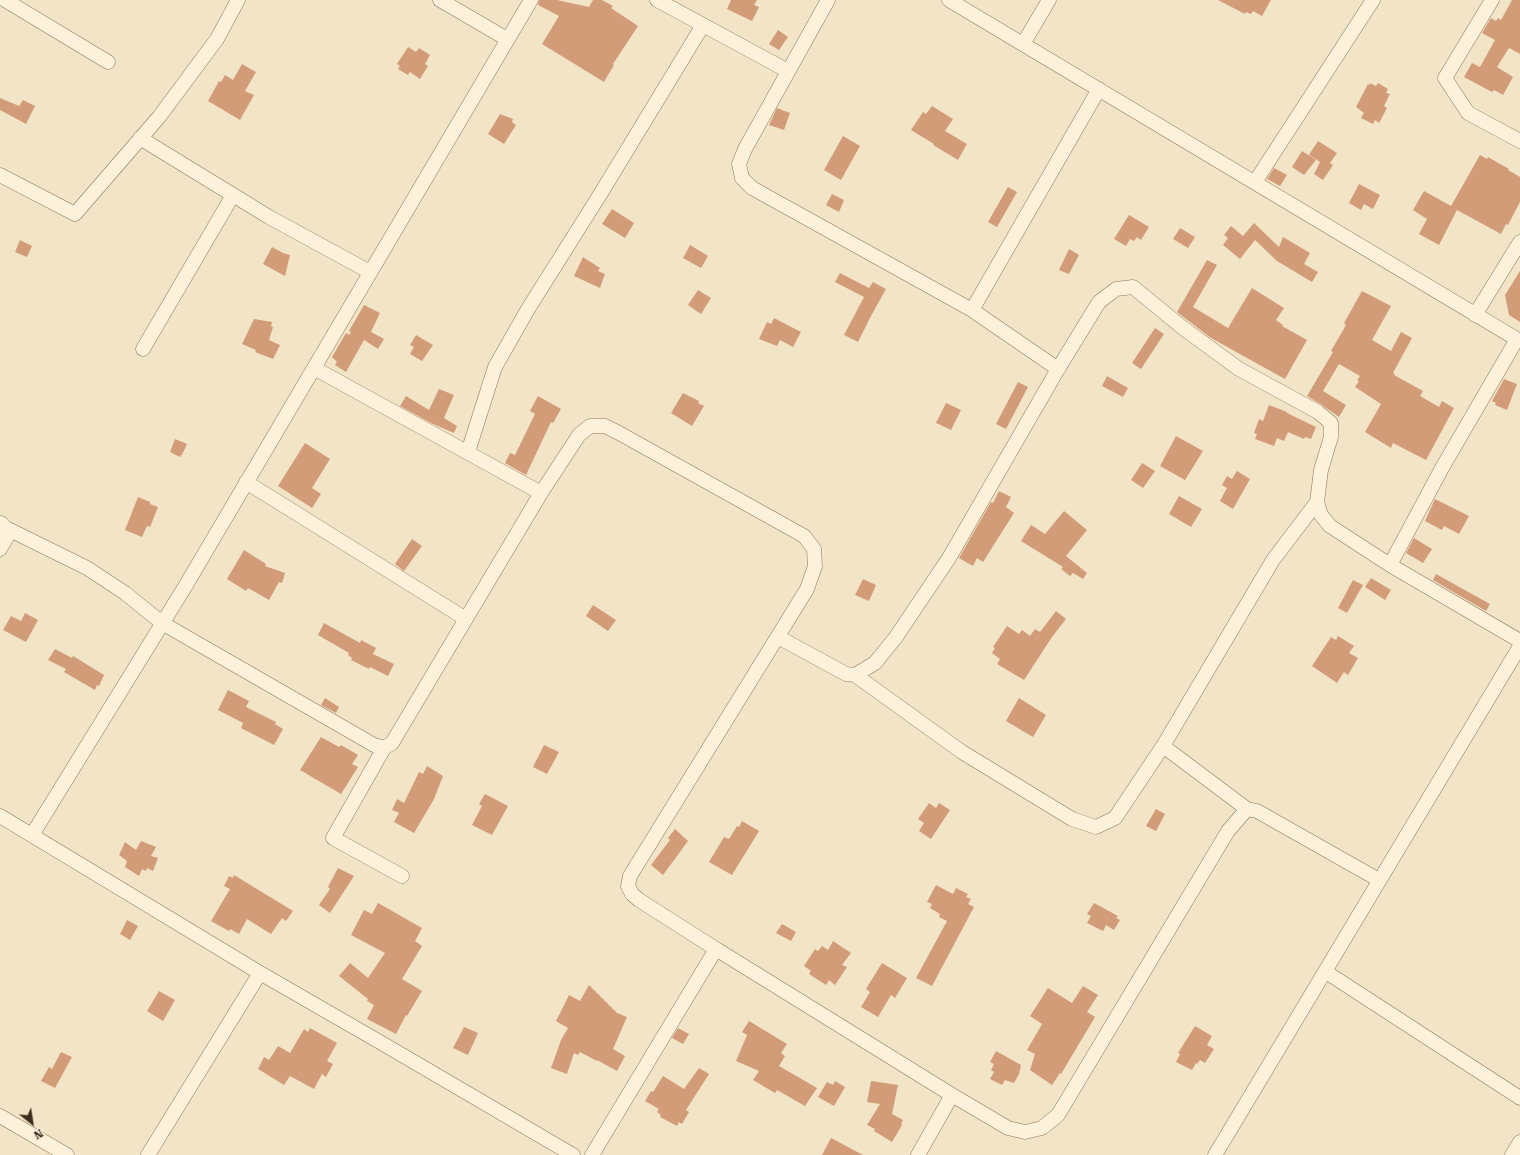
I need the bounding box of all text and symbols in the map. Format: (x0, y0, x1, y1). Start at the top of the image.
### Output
north arrow (12, 1103, 52, 1143)
text: N (31, 1126, 45, 1142)

